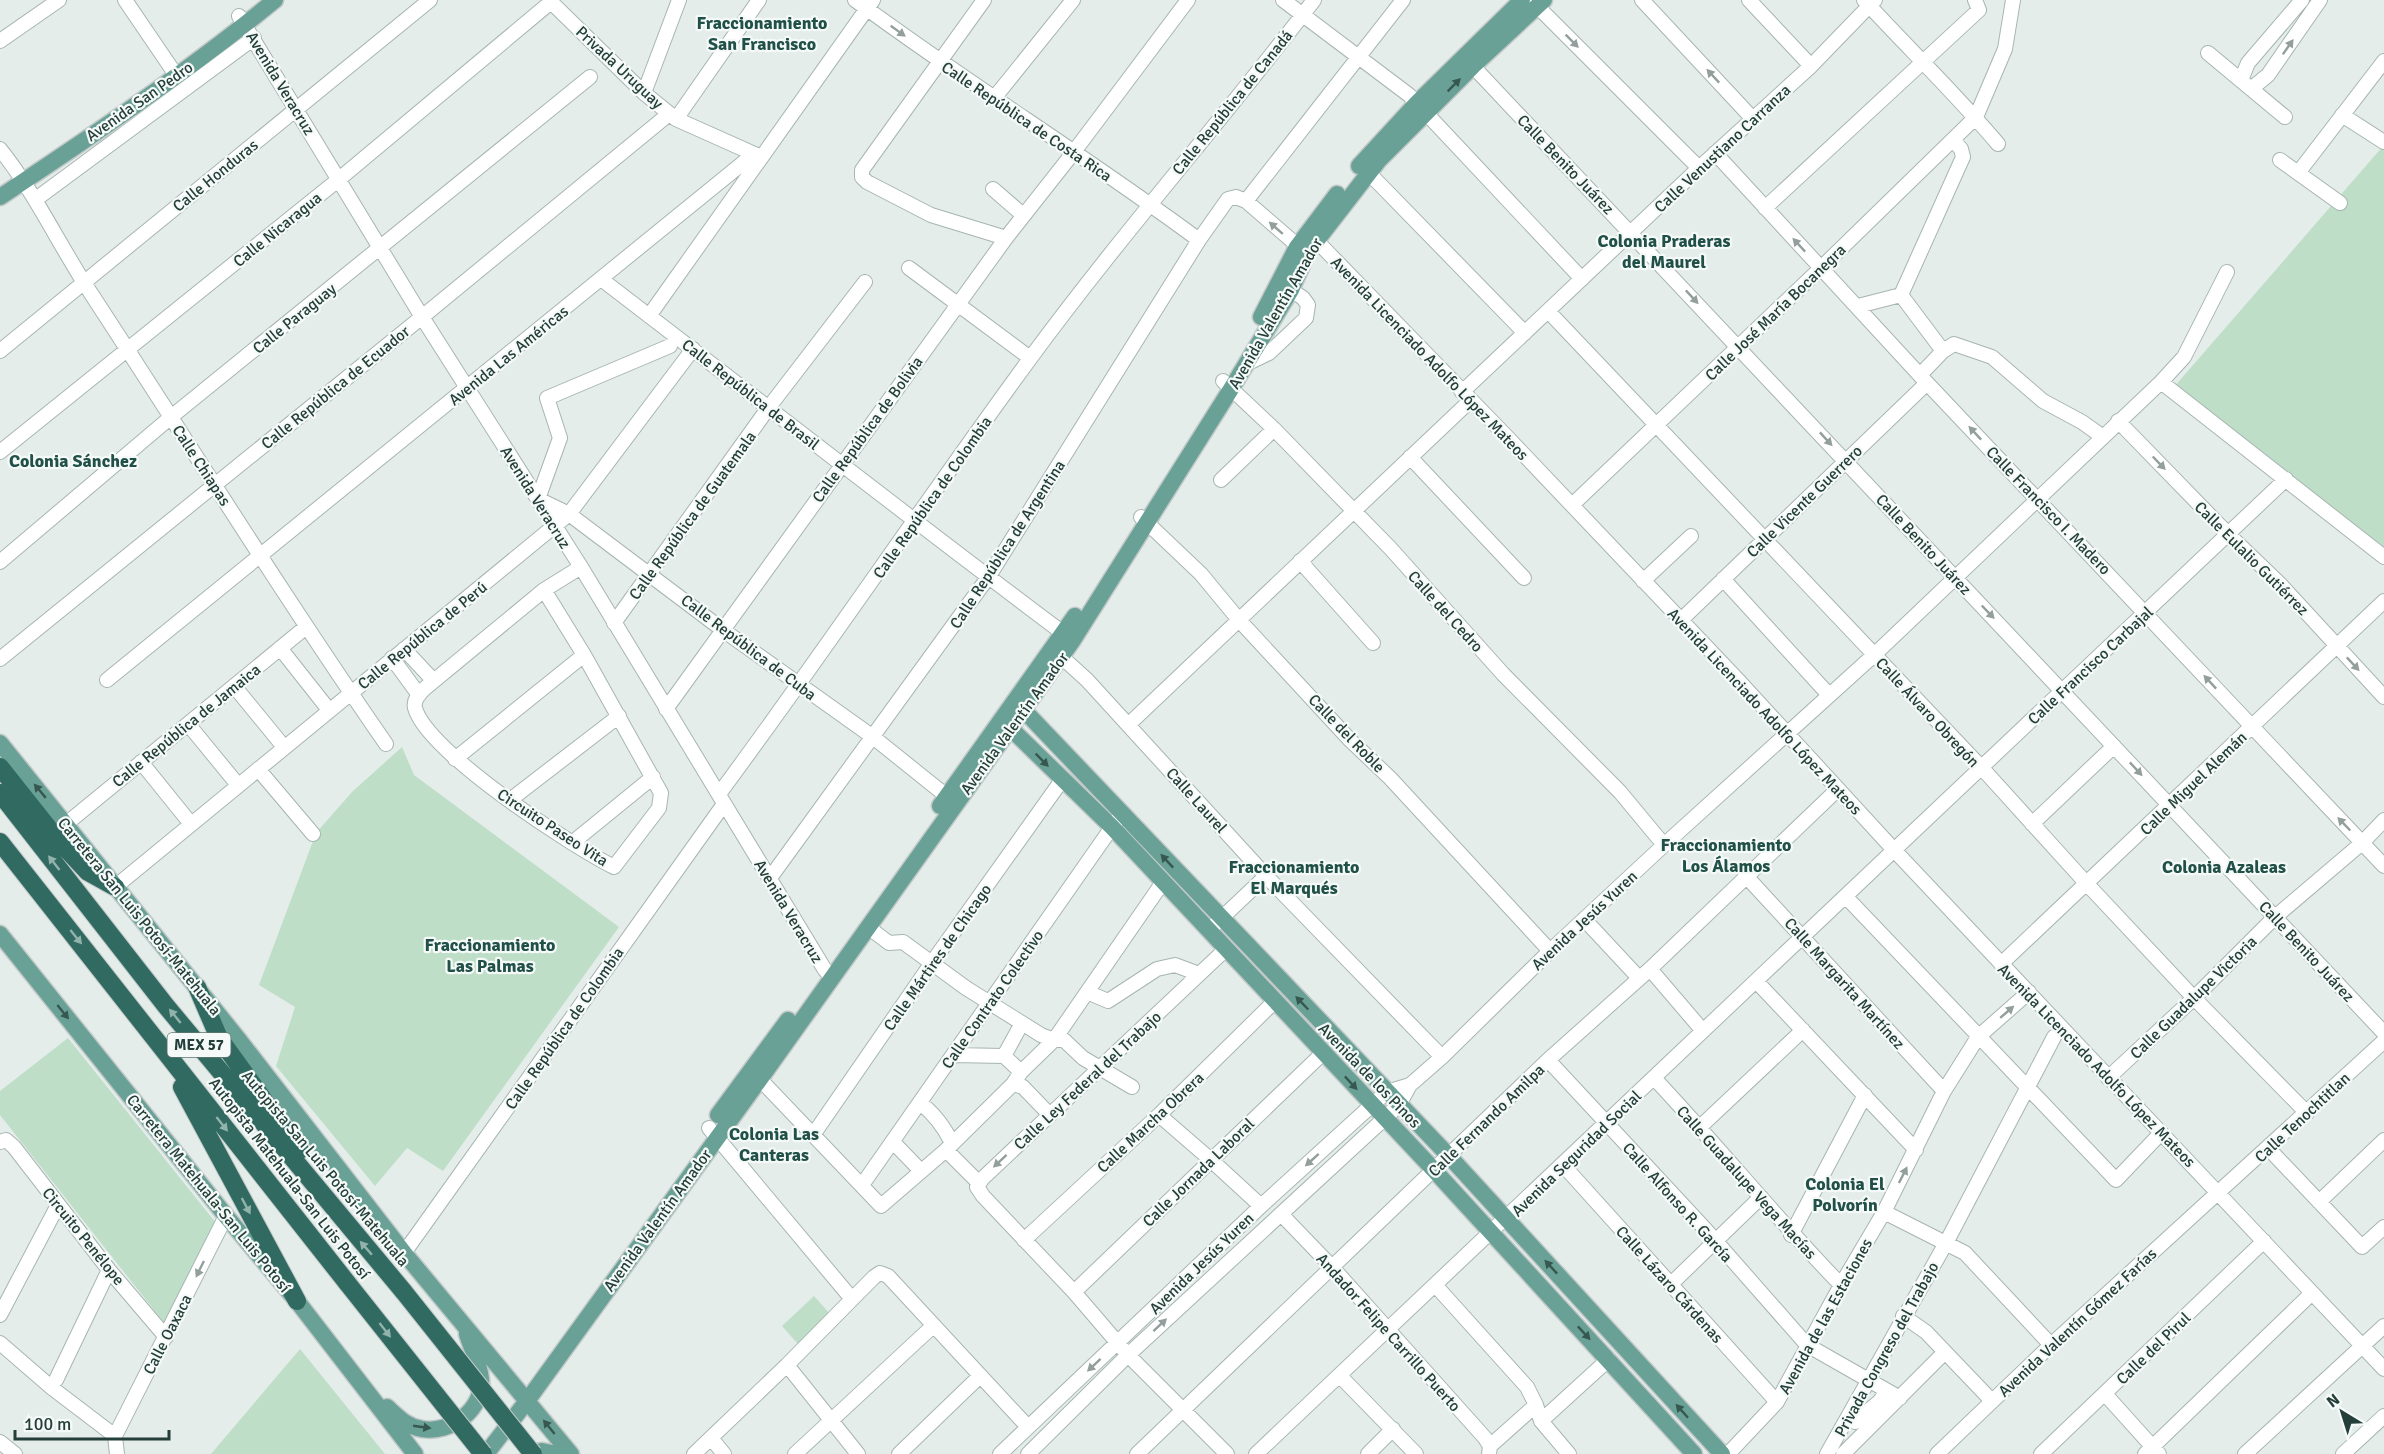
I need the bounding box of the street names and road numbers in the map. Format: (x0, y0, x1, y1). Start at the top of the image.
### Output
street label: Privada Uruguay (571, 22, 668, 114)
street label: Calle República de Canadá (1168, 26, 1297, 179)
street label: Avenida Veracruz (241, 28, 319, 139)
street label: Avenida San Pedro (82, 57, 197, 146)
street label: Calle República de Costa Rica (937, 57, 1115, 186)
street label: Calle Venustiano Carranza (1650, 80, 1795, 217)
street label: Calle Benito Juárez (1513, 111, 1618, 219)
street label: Calle Honduras (169, 135, 262, 216)
street label: Calle Nicaragua (229, 188, 326, 272)
street label: Avenida Valentín Amador (1224, 234, 1327, 393)
street label: Calle José María Bocanegra (1701, 240, 1850, 385)
street label: Avenida Licenciado Adolfo López Mateos (1326, 253, 1532, 465)
street label: Calle Paraguay (249, 279, 341, 358)
street label: Avenida Las Américas (445, 301, 573, 410)
street label: Calle República de Ecuador (257, 322, 414, 454)
street label: Calle República de Brasil (678, 335, 823, 455)
street label: Calle República de Bolivia (808, 353, 928, 507)
street label: Calle República de Colombia (869, 412, 997, 583)
street label: Calle Chiapas (168, 421, 235, 510)
street label: Calle República de Guatemala (625, 427, 761, 604)
street label: Calle Vicente Guerrero (1743, 441, 1867, 562)
street label: Avenida Veracruz (496, 442, 575, 553)
street label: Calle Francisco I. Madero (1982, 442, 2115, 579)
street label: Calle República de Argentina (946, 456, 1070, 633)
street label: Calle Benito Juárez (1871, 490, 1975, 599)
street label: Calle Eulalio Gutiérrez (2190, 497, 2313, 620)
street label: Calle del Cedro (1403, 567, 1487, 657)
street label: Calle República de Perú (354, 577, 491, 694)
street label: Calle República de Cuba (677, 590, 820, 705)
street label: Calle Francisco Carbajal (2024, 602, 2158, 729)
street label: Avenida Licenciado Adolfo López Mateos (1663, 604, 1866, 819)
street label: Avenida Valentín Amador (956, 648, 1073, 799)
street label: Calle Álvaro Obregón (1871, 653, 1983, 772)
street label: Calle República de Jamaica (108, 660, 265, 792)
street label: Calle del Roble (1304, 690, 1389, 777)
street label: Calle Miguel Alemán (2136, 728, 2251, 840)
street label: Calle Laurel (1162, 764, 1231, 838)
street label: Circuito Paseo Vita (493, 785, 612, 871)
street label: Carretera San Luis Potosí-Matehuala (53, 814, 225, 1020)
street label: Avenida Veracruz (749, 856, 827, 967)
street label: Avenida Jesús Yuren (1528, 866, 1642, 975)
street label: Calle Mártires de Chicago (880, 880, 996, 1035)
street label: Calle Benito Juárez (2254, 897, 2358, 1006)
street label: Calle Margarita Martínez (1780, 914, 1909, 1054)
street label: Calle Contrato Colectivo (937, 926, 1048, 1073)
street label: Calle Guadalupe Victoria (2126, 932, 2261, 1063)
street label: Calle República de Colombia (501, 943, 629, 1114)
street label: Avenida Licenciado Adolfo López Mateos (1993, 960, 2199, 1172)
street label: Calle Ley Federal del Trabajo (1010, 1007, 1166, 1154)
street label: Avenida de los Pinos (1314, 1019, 1425, 1133)
road number: MEX 57 (168, 1033, 230, 1057)
street label: Calle Fernando Amilpa (1424, 1060, 1549, 1181)
street label: Autopista San Luis Potosí-Matehuala (237, 1066, 413, 1271)
street label: Calle Marcha Obrera (1093, 1068, 1208, 1178)
street label: Calle Tenochtitlan (2251, 1068, 2355, 1167)
street label: Autopista Matehuala-San Luis Potosí (204, 1074, 375, 1284)
street label: Avenida Seguridad Social (1508, 1086, 1646, 1221)
street label: Carretera Matehuala-San Luis Potosí (122, 1091, 295, 1297)
street label: Calle Guadalupe Vega Macías (1672, 1102, 1821, 1264)
street label: Calle Jornada Laboral (1138, 1114, 1259, 1231)
street label: Calle Alfonso R. García (1618, 1138, 1737, 1267)
street label: Avenida Valentín Amador (599, 1145, 716, 1296)
street label: Circuito Penélope (38, 1184, 129, 1290)
street label: Avenida Jesús Yuren (1145, 1209, 1258, 1319)
street label: Calle Lázaro Cárdenas (1611, 1222, 1727, 1347)
street label: Avenida de las Estaciones (1775, 1235, 1877, 1398)
street label: Avenida Valentín Gómez Farías (1994, 1244, 2161, 1402)
street label: Andador Felipe Carrillo Puerto (1312, 1249, 1465, 1416)
street label: Privada Congreso del Trabajo (1830, 1258, 1943, 1441)
street label: Calle Oaxaca (139, 1291, 197, 1378)
street label: Calle del Pirul (2112, 1308, 2195, 1389)

